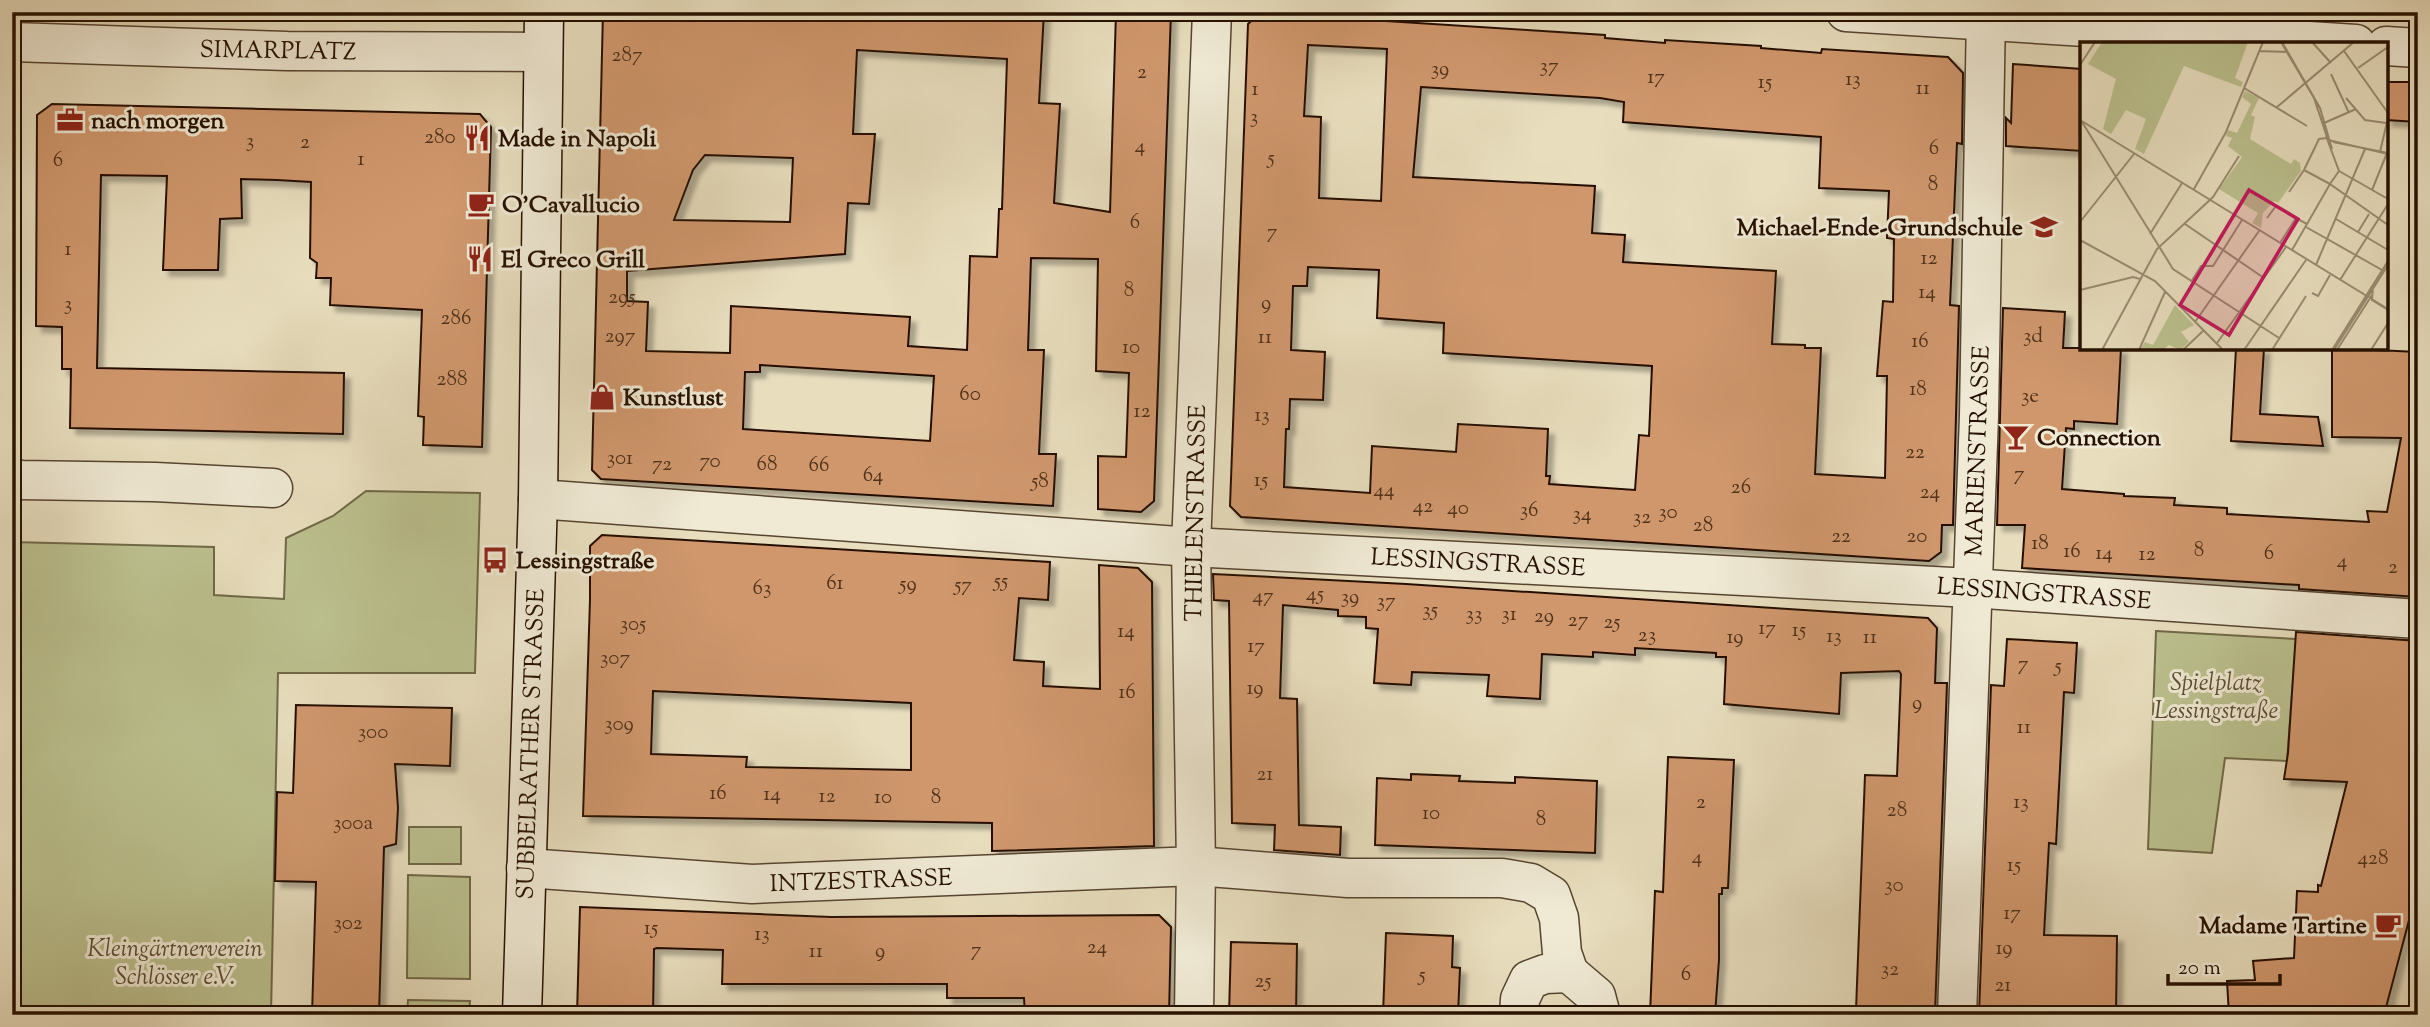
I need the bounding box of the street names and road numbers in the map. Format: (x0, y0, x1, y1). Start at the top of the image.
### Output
street label: SIMARPLATZ (199, 34, 357, 70)
street label: MARIENSTRASSE (1958, 345, 2000, 557)
street label: THIELENSTRASSE (1178, 404, 1216, 622)
street label: LESSINGSTRASSE (1370, 541, 1587, 587)
street label: LESSINGSTRASSE (1935, 571, 2153, 619)
street label: SUBBELRATHER STRASSE (510, 588, 554, 900)
street label: INTZESTRASSE (769, 862, 953, 902)

